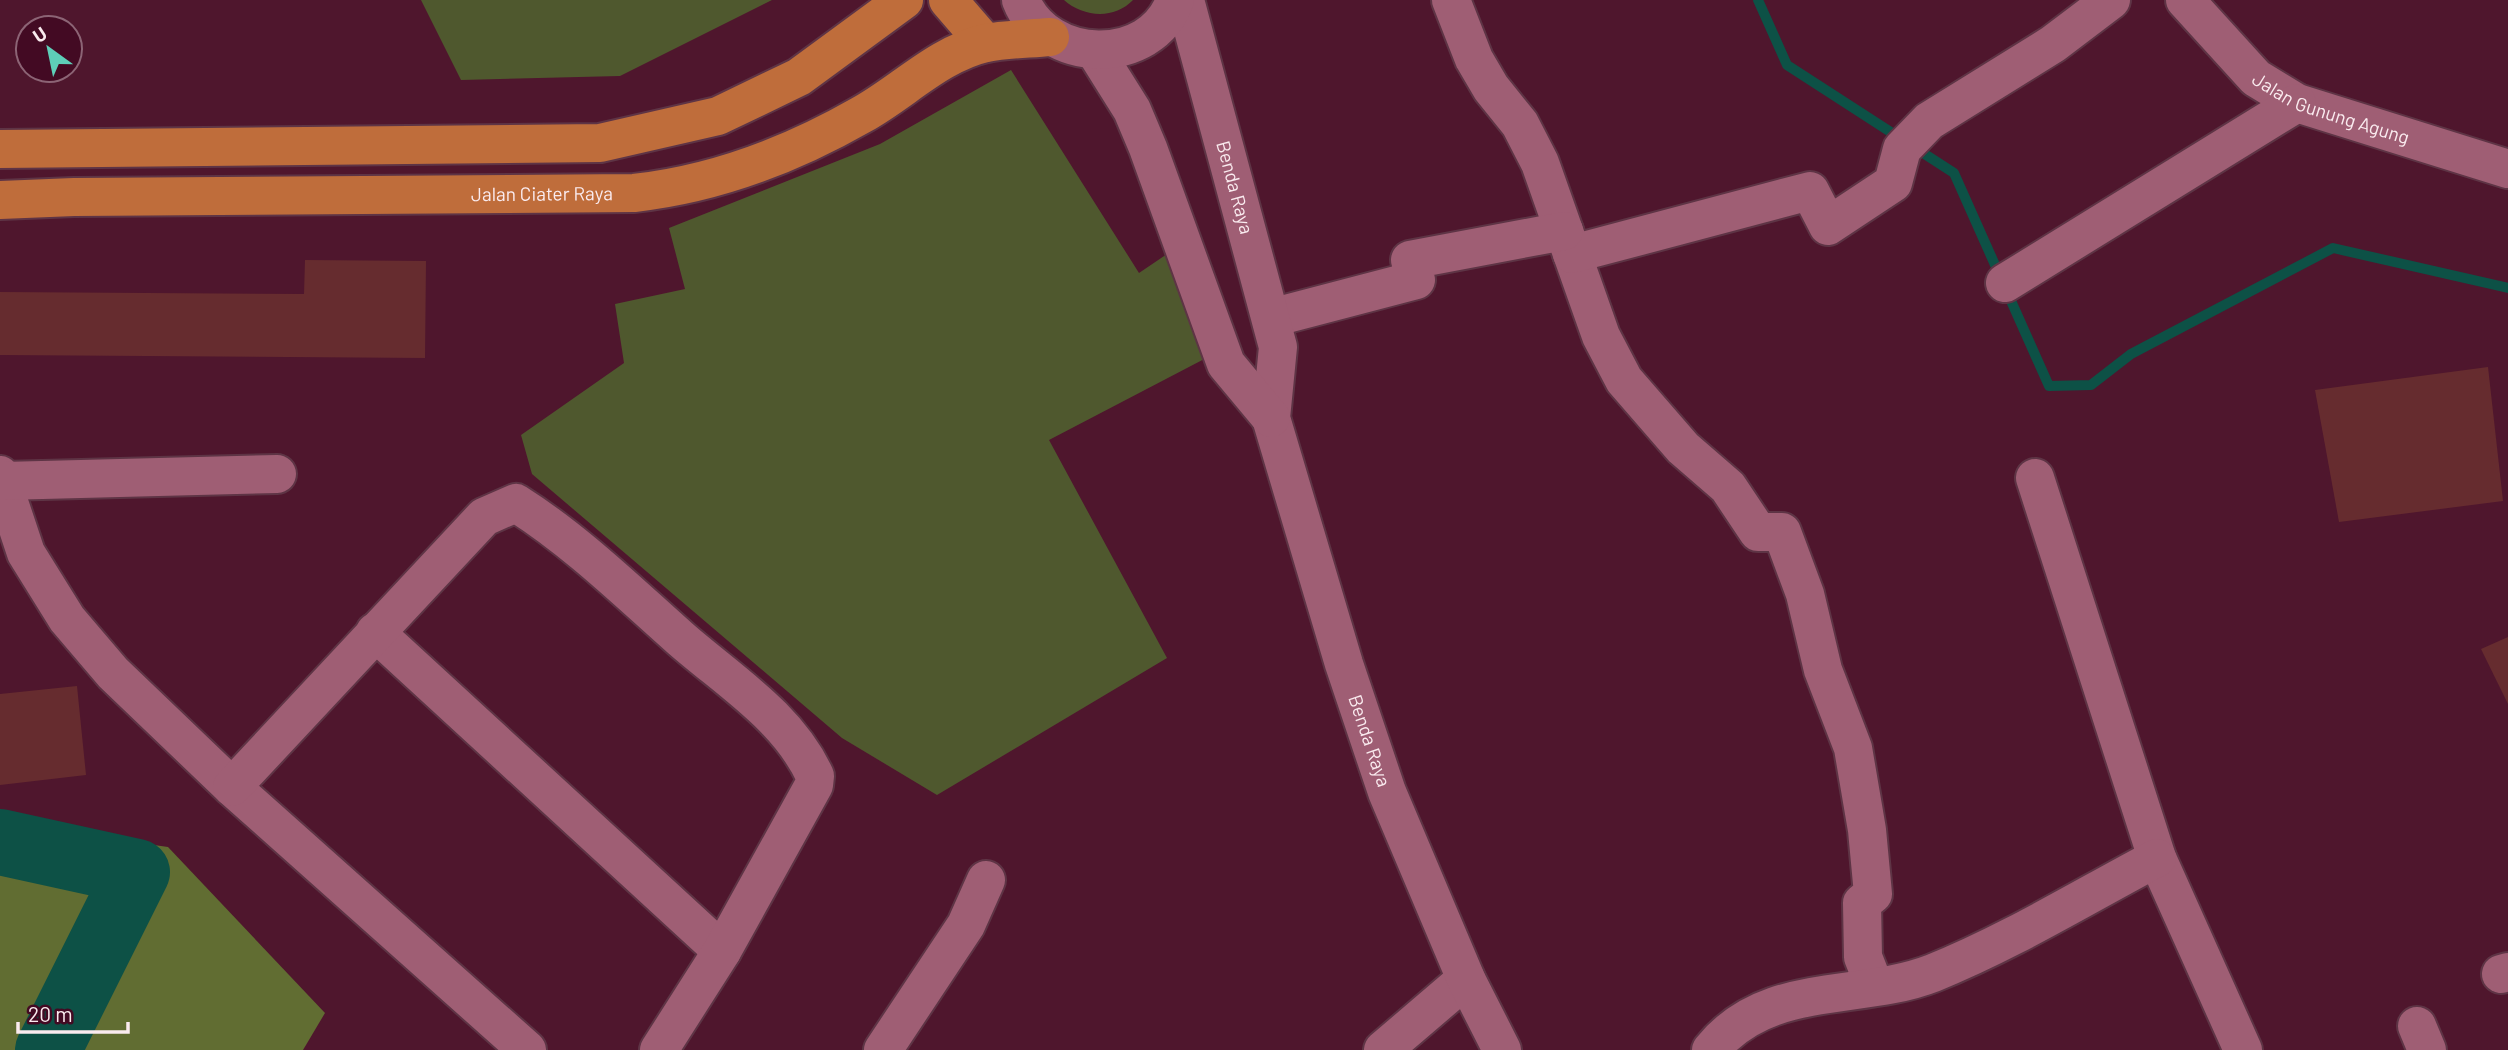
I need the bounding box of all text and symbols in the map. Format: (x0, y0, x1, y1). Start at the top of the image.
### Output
north arrow (14, 14, 84, 84)
text: U (28, 21, 51, 47)
street label: Jalan Gunung Agung (2248, 67, 2412, 148)
street label: Benda Raya (1212, 138, 1259, 236)
street label: Jalan Ciater Raya (471, 181, 613, 205)
street label: Benda Raya (1344, 691, 1396, 789)
scale bar (18, 990, 128, 1034)
text: 20 m (28, 1001, 73, 1026)

